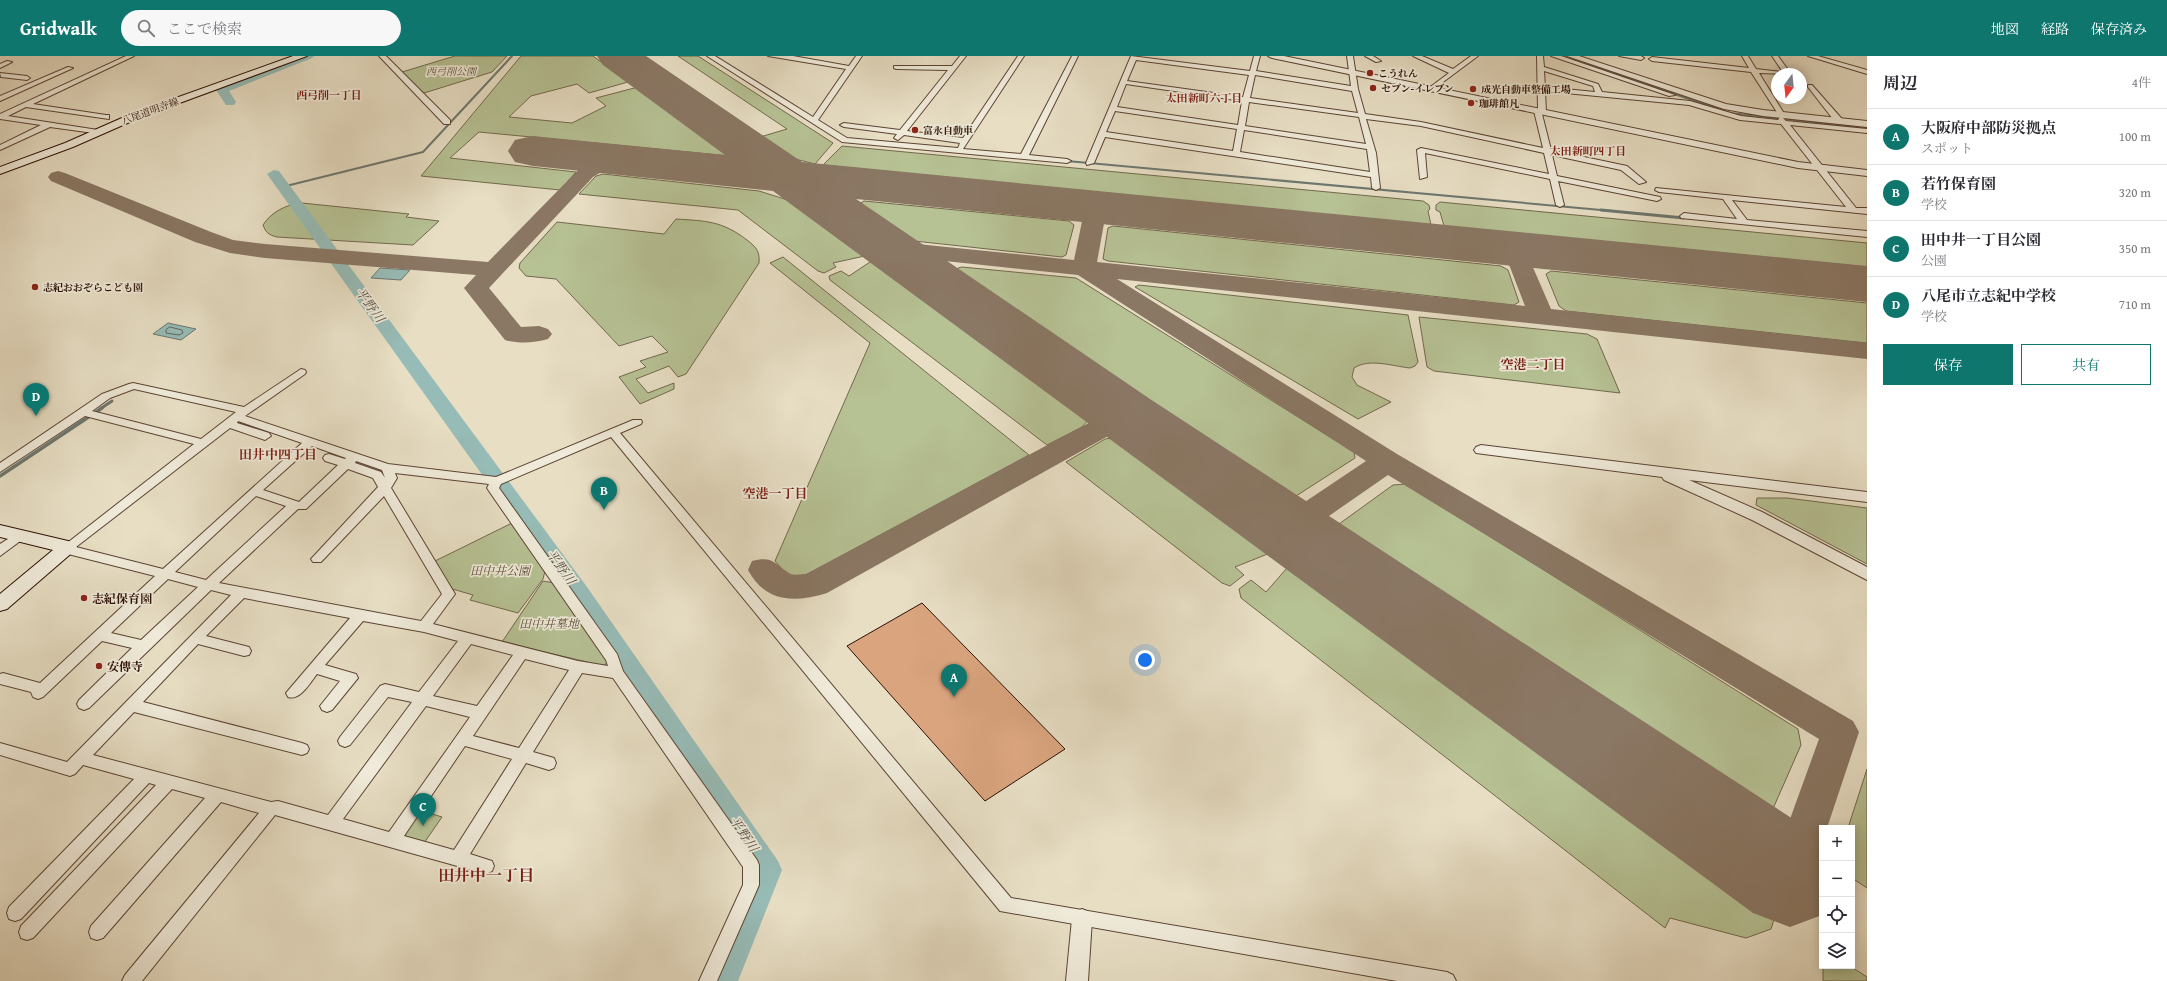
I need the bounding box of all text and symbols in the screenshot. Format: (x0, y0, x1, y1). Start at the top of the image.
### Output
search box (121, 10, 401, 46)
text: Gridwalk (20, 14, 97, 42)
icon: search (135, 17, 157, 39)
text: ここで検索 (167, 18, 242, 39)
text: 地図 (1991, 19, 2019, 39)
text: 経路 (2041, 19, 2069, 39)
text: 保存済み (2091, 19, 2147, 39)
park label: 西弓削公園 (426, 64, 478, 79)
place label: こうれん (1378, 66, 1418, 81)
marker: こうれん (1365, 68, 1375, 78)
north arrow (1771, 68, 1807, 104)
text: 周辺 (1883, 70, 1917, 95)
text: 4件 (2132, 73, 2151, 92)
place label: セブン-イレブン (1381, 81, 1454, 96)
place label: 成光自動車整備工場 (1481, 82, 1571, 97)
marker: セブン-イレブン (1368, 83, 1378, 93)
marker: 成光自動車整備工場 (1468, 84, 1478, 94)
district label: 西弓削一丁目 (296, 87, 362, 103)
district label: 太田新町六丁目 (1166, 90, 1243, 106)
street label: 八尾道明寺線 (119, 94, 181, 128)
place label: 珈琲館凡 (1478, 96, 1519, 111)
marker: 珈琲館凡 (1466, 98, 1476, 108)
text: 大阪府中部防災拠点 (1921, 117, 2056, 138)
place label: 富永自動車 (923, 123, 973, 138)
marker: 富永自動車 (910, 125, 920, 135)
text: A (1892, 127, 1900, 146)
text: 100 m (2119, 127, 2151, 146)
text: スポット (1921, 139, 1973, 158)
district label: 太田新町四丁目 (1550, 143, 1627, 159)
text: 若竹保育園 (1921, 173, 1996, 194)
text: B (1892, 183, 1900, 202)
text: 320 m (2119, 183, 2151, 202)
text: 学校 (1921, 195, 1947, 214)
text: 田中井一丁目公園 (1921, 229, 2041, 250)
text: C (1892, 239, 1900, 258)
text: 350 m (2119, 239, 2151, 258)
text: 公園 (1921, 251, 1947, 270)
place label: 志紀おおぞらこども園 (43, 280, 143, 295)
marker: 志紀おおぞらこども園 (30, 282, 40, 292)
water label: 平野川 (351, 284, 390, 328)
text: 八尾市立志紀中学校 (1921, 285, 2056, 306)
text: D (1892, 295, 1900, 314)
text: 710 m (2119, 295, 2151, 314)
text: 学校 (1921, 307, 1947, 326)
button: 保存 (1883, 344, 2013, 385)
button: 共有 (2021, 344, 2151, 385)
district label: 空港二丁目 (1500, 355, 1566, 374)
pin: D (23, 383, 49, 416)
district label: 田井中四丁目 (239, 445, 317, 464)
pin: B (591, 477, 617, 510)
district label: 空港一丁目 (742, 484, 808, 503)
water label: 平野川 (542, 546, 581, 590)
park label: 田中井公園 (470, 562, 532, 579)
place label: 志紀保育園 (92, 590, 152, 607)
marker: 志紀保育園 (79, 593, 89, 603)
park label: 田中井墓地 (519, 615, 581, 632)
your location (1135, 650, 1155, 670)
place label: 安傳寺 (107, 658, 143, 675)
marker: 安傳寺 (94, 661, 104, 671)
pin: A (941, 664, 967, 697)
pin: C (410, 793, 436, 826)
water label: 平野川 (725, 813, 764, 857)
map controls (1819, 825, 1855, 969)
button: + (1819, 825, 1855, 861)
button: − (1819, 861, 1855, 897)
district label: 田井中一丁目 (438, 863, 534, 887)
button: locate (1819, 897, 1855, 933)
button: layers (1819, 933, 1855, 969)

